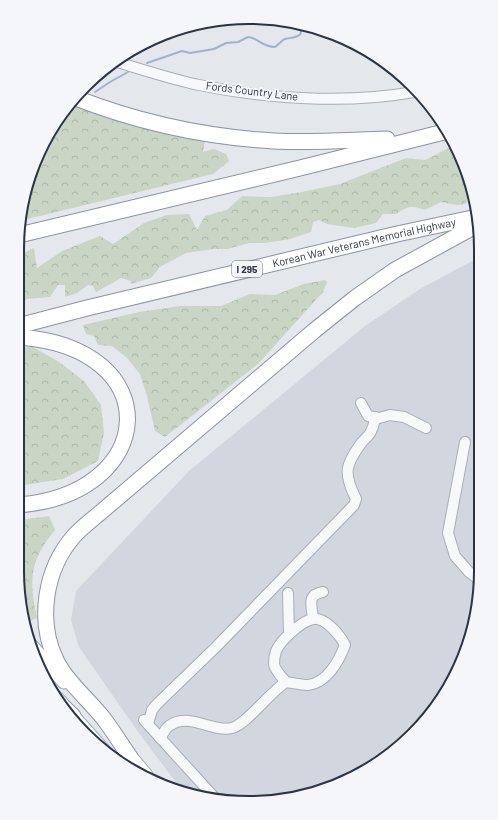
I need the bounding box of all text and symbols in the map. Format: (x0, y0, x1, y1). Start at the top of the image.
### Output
street label: Fords Country Lane (205, 78, 299, 103)
street label: Korean War Veterans Memorial Highway (271, 215, 457, 270)
road number: I 295 (232, 261, 262, 277)

